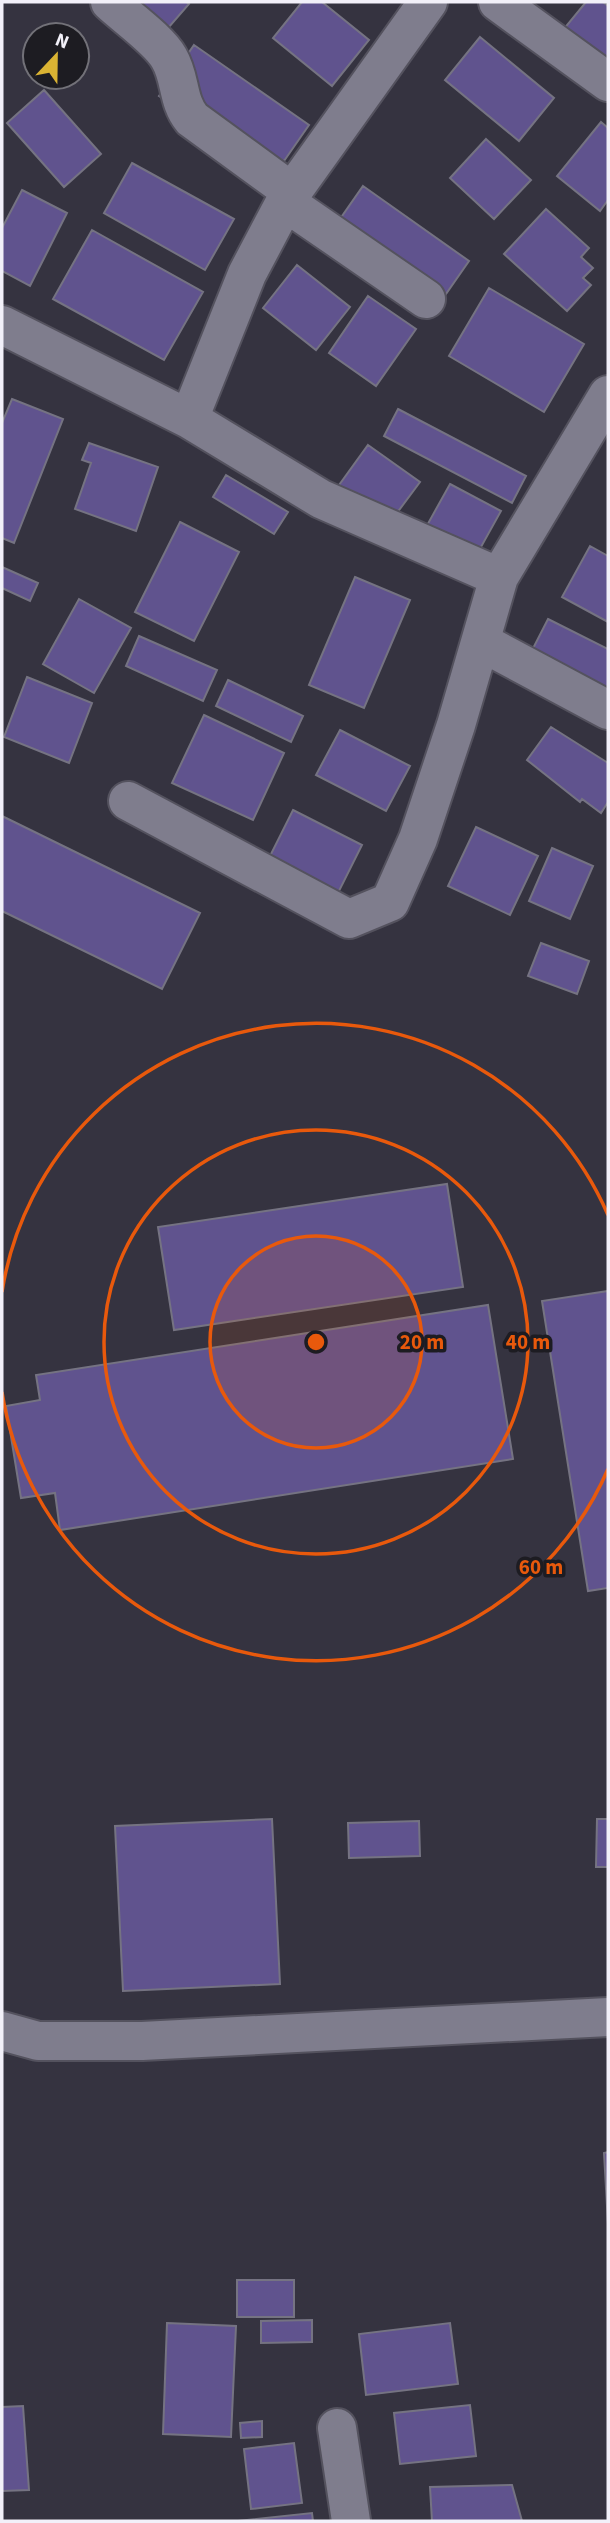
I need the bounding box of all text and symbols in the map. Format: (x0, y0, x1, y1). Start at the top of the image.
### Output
north arrow (21, 21, 91, 91)
text: N (51, 27, 73, 57)
text: 20 m (400, 1327, 444, 1357)
text: 40 m (506, 1327, 550, 1357)
centre of rings (304, 1330, 328, 1354)
text: 60 m (519, 1552, 563, 1582)

